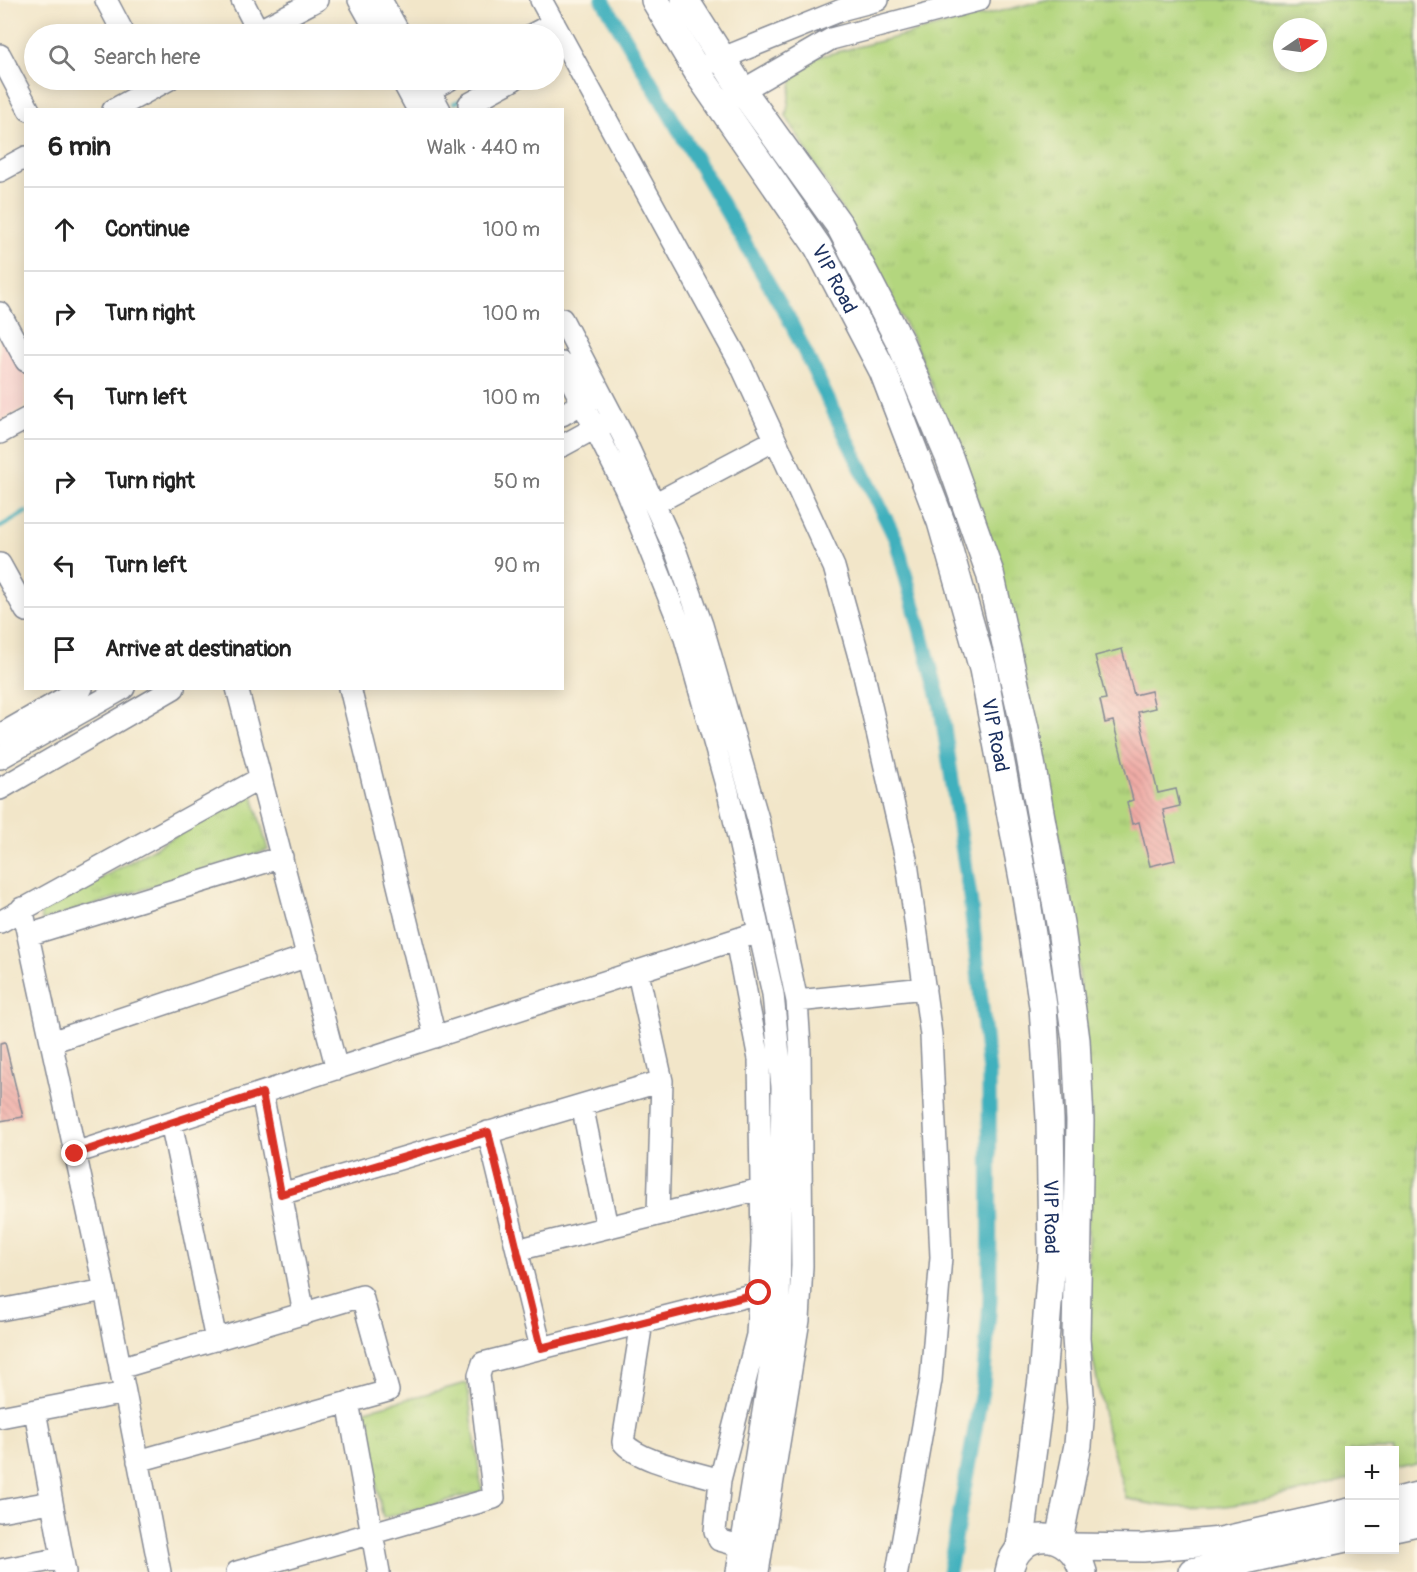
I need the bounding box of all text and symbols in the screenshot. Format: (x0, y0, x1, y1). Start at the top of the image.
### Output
north arrow (1273, 18, 1327, 72)
search box (24, 24, 564, 90)
icon: search (45, 41, 78, 74)
text: Search here (93, 43, 200, 71)
text: 6 min (48, 131, 111, 163)
text: Walk · 440 m (426, 135, 540, 160)
icon: ahead (48, 213, 81, 246)
text: Continue (105, 215, 189, 243)
text: 100 m (483, 217, 540, 242)
street label: VIP Road (806, 240, 863, 318)
icon: right (48, 297, 81, 330)
text: Turn right (105, 299, 195, 327)
text: 100 m (483, 301, 540, 326)
icon: left (48, 381, 81, 414)
text: Turn left (105, 383, 187, 411)
text: 100 m (483, 385, 540, 410)
icon: right (48, 465, 81, 498)
text: Turn right (105, 467, 195, 495)
text: 50 m (493, 469, 540, 494)
icon: left (48, 549, 81, 582)
text: Turn left (105, 551, 187, 579)
text: 90 m (494, 553, 540, 578)
icon: arrive (48, 633, 81, 666)
text: Arrive at destination (105, 635, 291, 663)
street label: VIP Road (976, 696, 1015, 774)
route end (61, 1140, 87, 1166)
street label: VIP Road (1038, 1179, 1064, 1254)
route start (745, 1279, 771, 1305)
map controls (1345, 1446, 1399, 1554)
button: + (1345, 1446, 1399, 1500)
button: − (1345, 1500, 1399, 1554)

